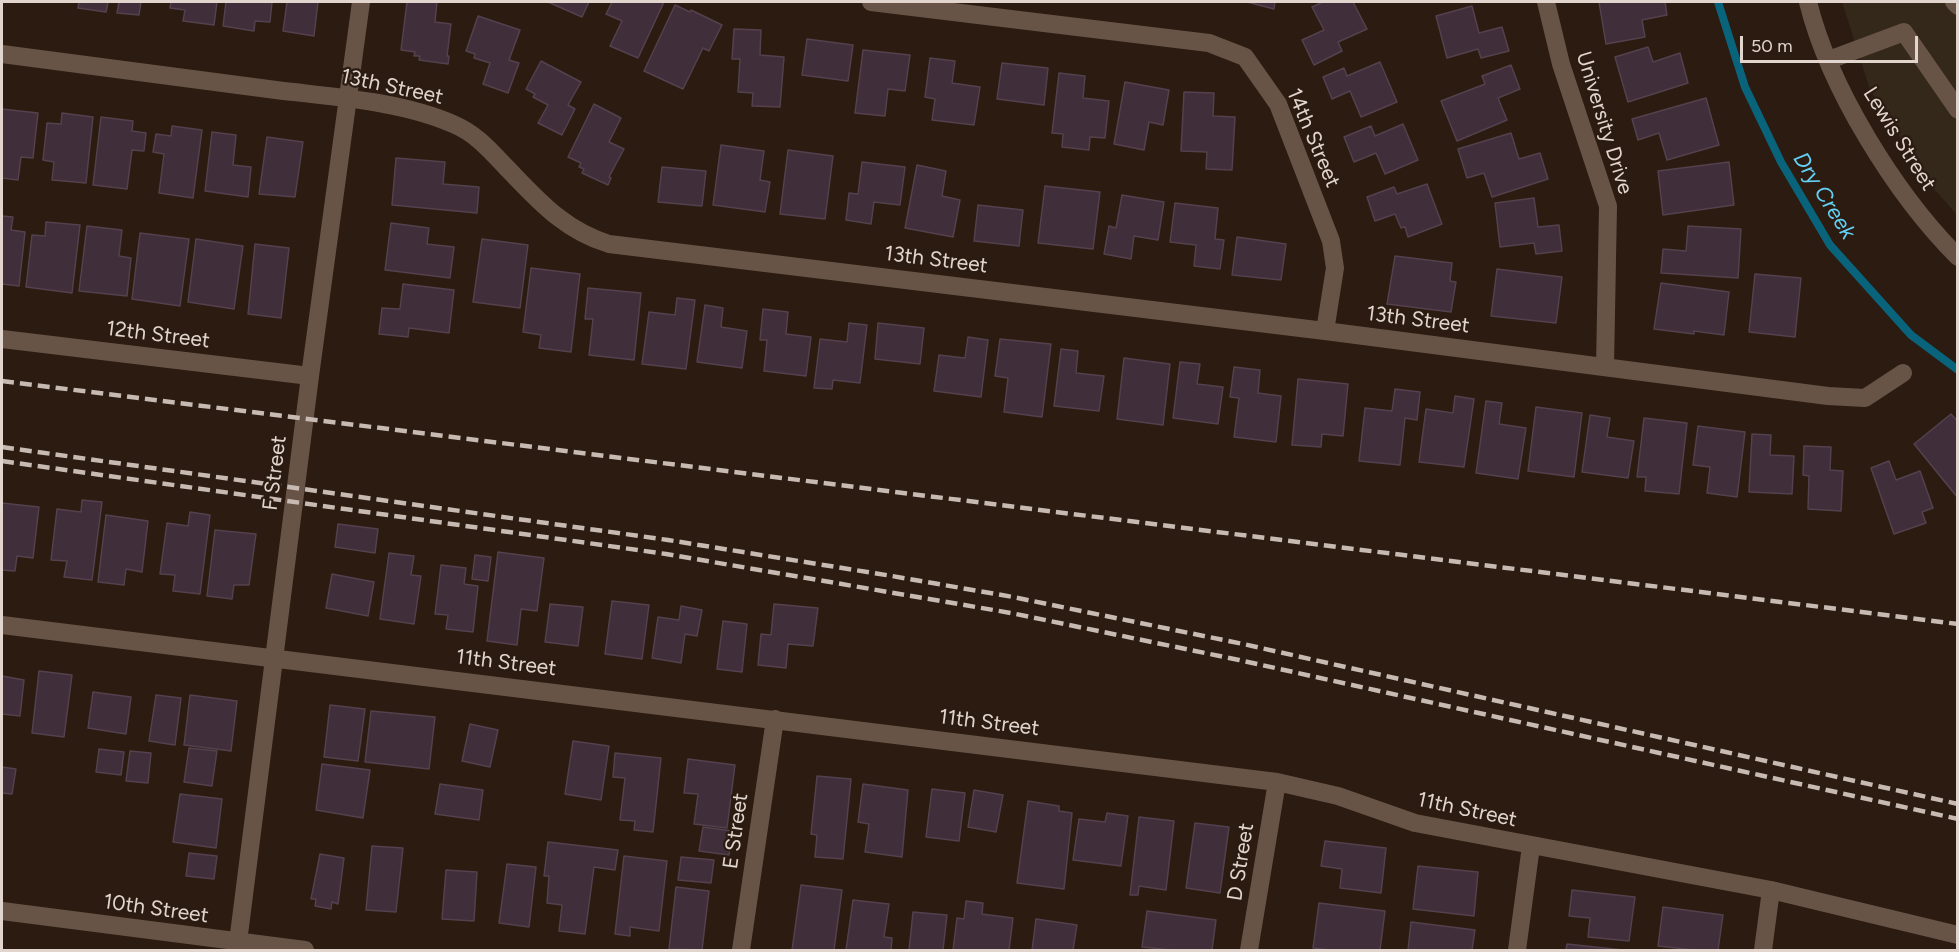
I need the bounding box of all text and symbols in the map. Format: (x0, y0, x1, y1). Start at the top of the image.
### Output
scale bar (1743, 24, 1922, 62)
text: 50 m (1751, 35, 1793, 57)
street label: University Drive (1570, 49, 1638, 197)
street label: 13th Street (339, 64, 445, 110)
street label: Lewis Street (1857, 83, 1941, 195)
street label: 14th Street (1281, 85, 1345, 191)
water label: Dry Creek (1787, 148, 1861, 244)
street label: 13th Street (883, 241, 989, 279)
street label: 13th Street (1365, 301, 1471, 339)
street label: 12th Street (105, 316, 211, 354)
street label: F Street (258, 434, 292, 512)
street label: 11th Street (454, 644, 558, 682)
street label: 11th Street (937, 704, 1041, 742)
street label: 11th Street (1415, 787, 1519, 833)
street label: E Street (718, 791, 754, 871)
street label: D Street (1222, 821, 1260, 903)
street label: 10th Street (102, 889, 210, 929)

